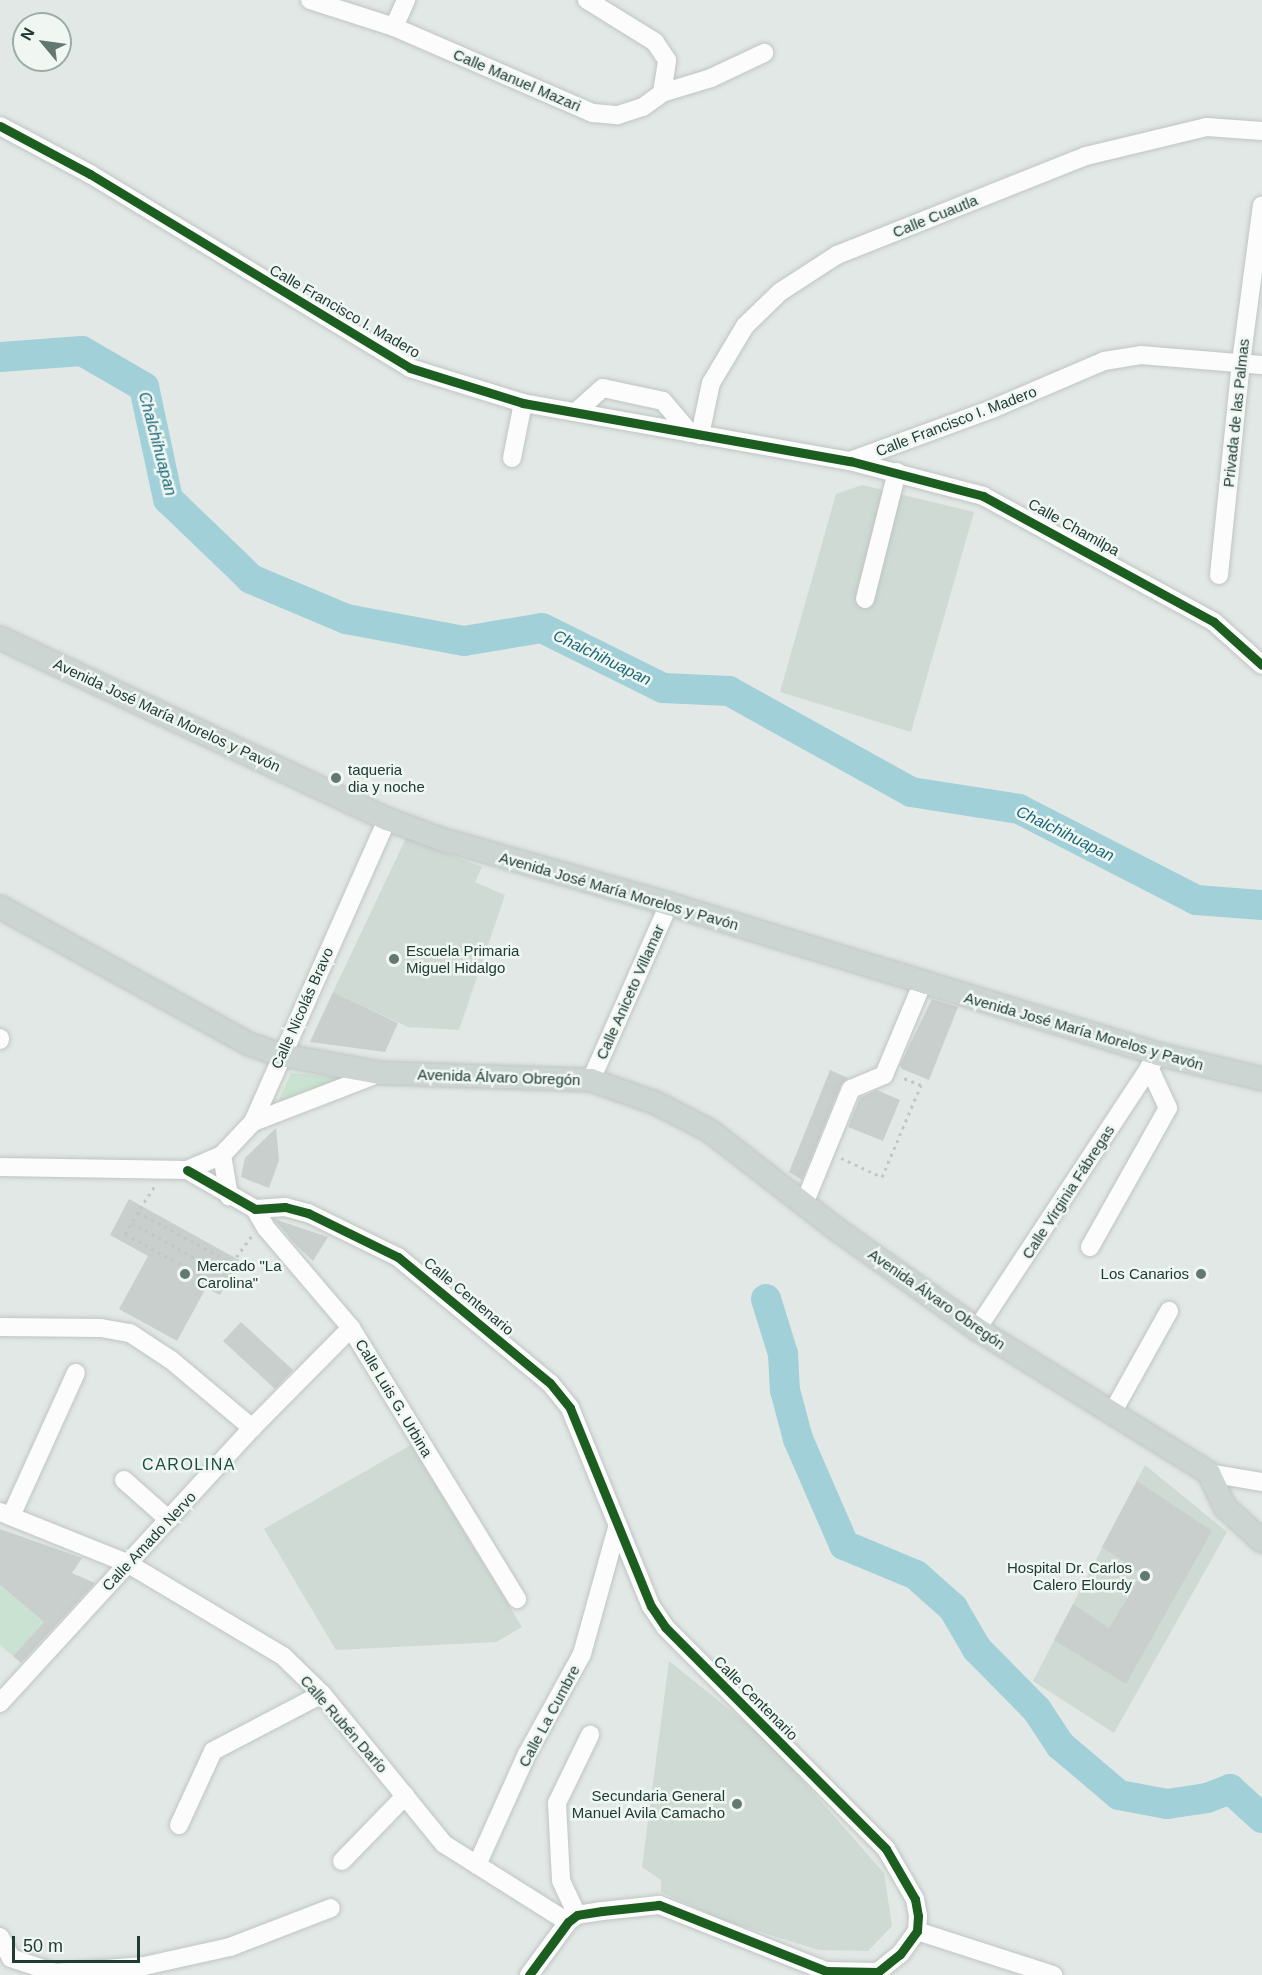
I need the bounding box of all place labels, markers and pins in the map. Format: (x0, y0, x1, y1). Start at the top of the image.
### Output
place label: taqueria dia y noche (348, 760, 425, 795)
marker: taqueria dia y noche (329, 771, 343, 785)
place label: Escuela Primaria Miguel Hidalgo (406, 941, 519, 976)
marker: Escuela Primaria Miguel Hidalgo (387, 952, 401, 966)
place label: Mercado "La Carolina" (197, 1256, 282, 1291)
place label: Los Canarios (1101, 1265, 1189, 1283)
marker: Mercado "La Carolina" (178, 1267, 192, 1281)
marker: Los Canarios (1194, 1267, 1208, 1281)
place label: Hospital Dr. Carlos Calero Elourdy (1007, 1558, 1132, 1593)
marker: Hospital Dr. Carlos Calero Elourdy (1136, 1567, 1154, 1585)
place label: Secundaria General Manuel Avila Camacho (571, 1786, 725, 1821)
marker: Secundaria General Manuel Avila Camacho (730, 1797, 744, 1811)

